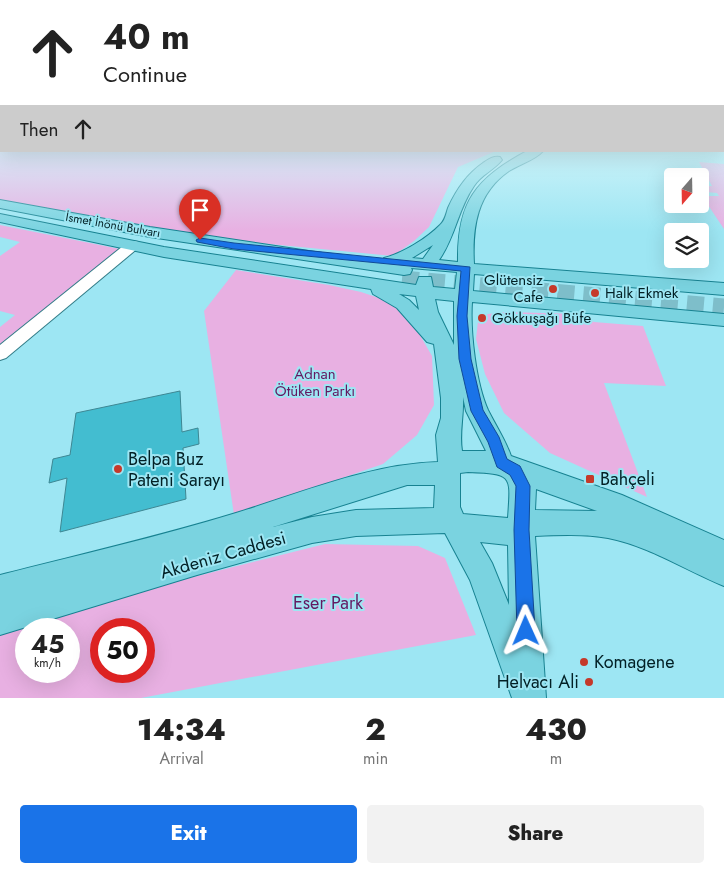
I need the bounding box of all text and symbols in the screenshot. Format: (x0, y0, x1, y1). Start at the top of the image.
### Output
text: 40 m (103, 12, 190, 62)
icon: ahead (20, 20, 85, 85)
text: Continue (103, 58, 187, 90)
icon: ahead (69, 115, 97, 143)
text: Then (20, 116, 59, 143)
north arrow (664, 168, 709, 212)
map controls (664, 168, 709, 268)
pin (179, 189, 221, 240)
icon: arrive (186, 196, 214, 224)
street label: İsmet İnönü Bulvarı (64, 208, 162, 242)
button: layers (664, 223, 709, 268)
place label: Glütensiz Cafe (484, 269, 543, 308)
place label: Halk Ekmek (605, 282, 679, 304)
marker: Glütensiz Cafe (547, 283, 559, 295)
marker: Halk Ekmek (589, 287, 601, 299)
place label: Gökkuşağı Büfe (492, 307, 591, 329)
marker: Gökkuşağı Büfe (476, 312, 488, 324)
park label: Adnan Ötüken Parkı (275, 363, 355, 402)
place label: Belpa Buz Pateni Sarayı (128, 446, 225, 493)
marker: Belpa Buz Pateni Sarayı (112, 463, 124, 475)
place label: Bahçeli (600, 466, 655, 492)
marker: Bahçeli (584, 473, 596, 485)
street label: Akdeniz Caddesi (157, 525, 289, 585)
park label: Eser Park (293, 590, 363, 616)
position arrow (499, 604, 551, 656)
speed limit sign: 50 (90, 618, 155, 683)
text: 45 (31, 626, 64, 662)
place label: Komagene (594, 649, 674, 675)
text: km/h (34, 654, 61, 672)
marker: Komagene (578, 656, 590, 668)
place label: Helvacı Ali (497, 669, 579, 695)
marker: Helvacı Ali (583, 676, 595, 688)
text: 14:34 (137, 708, 226, 751)
text: 2 (365, 708, 386, 751)
text: 430 (525, 708, 587, 751)
text: Arrival (159, 747, 204, 770)
text: min (363, 747, 388, 770)
text: m (550, 747, 562, 770)
button: Exit (20, 805, 357, 863)
button: Share (367, 805, 704, 863)

